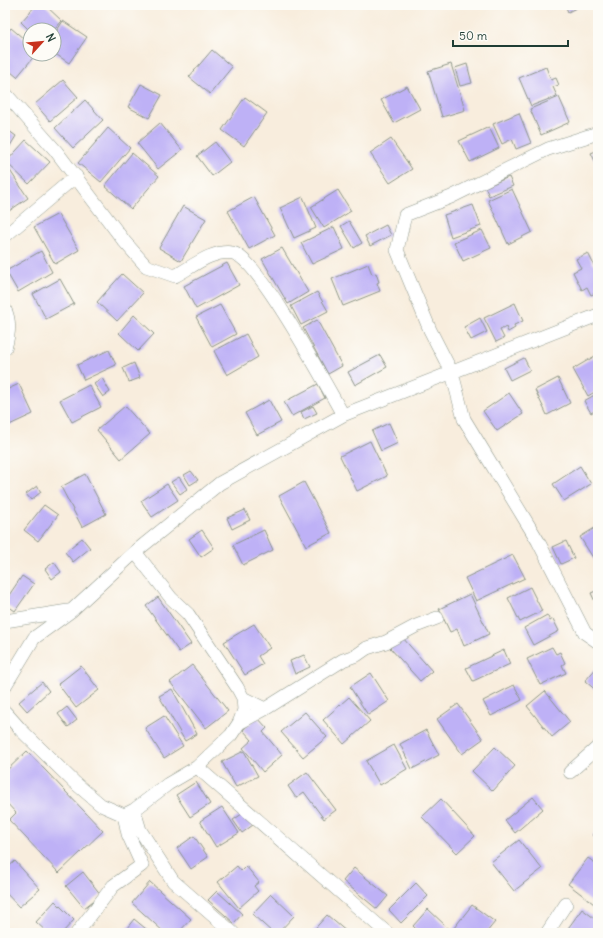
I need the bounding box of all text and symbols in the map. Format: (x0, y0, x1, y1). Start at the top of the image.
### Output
north arrow (22, 22, 62, 62)
scale bar (453, 22, 568, 48)
text: 50 m (459, 28, 488, 43)
text: N (43, 31, 59, 44)

